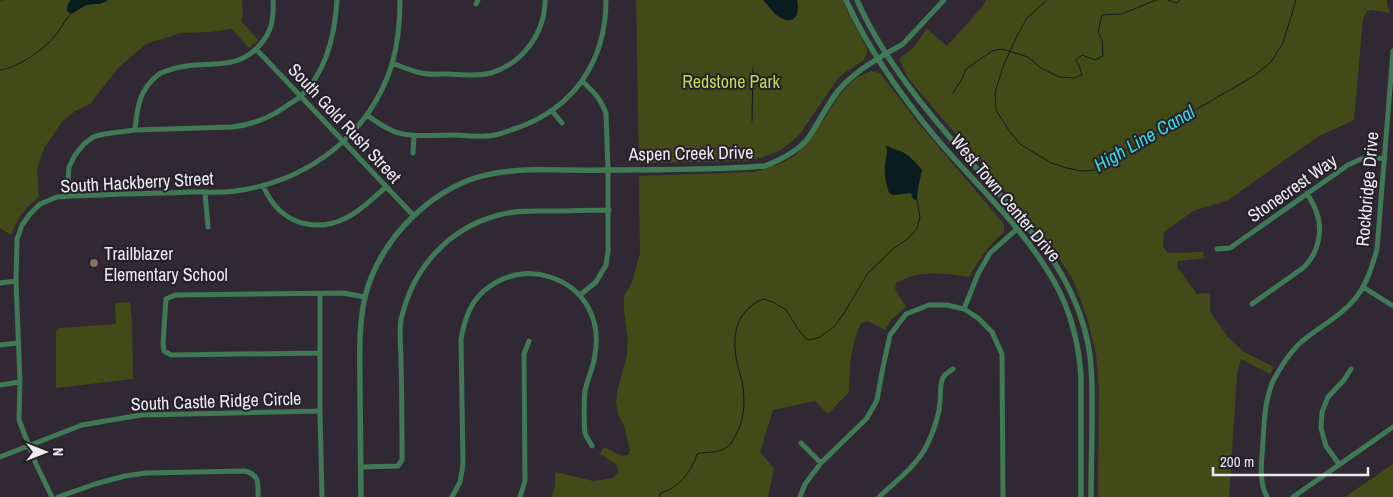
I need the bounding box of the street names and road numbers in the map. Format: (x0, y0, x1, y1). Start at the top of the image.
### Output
street label: South Gold Rush Street (283, 57, 407, 189)
street label: West Town Center Drive (945, 129, 1067, 267)
street label: Rockbridge Drive (1350, 131, 1384, 247)
street label: Aspen Creek Drive (627, 139, 754, 167)
street label: Stonecrest Way (1242, 148, 1342, 228)
street label: South Hackberry Street (60, 166, 214, 198)
street label: South Castle Ridge Circle (130, 386, 302, 416)

